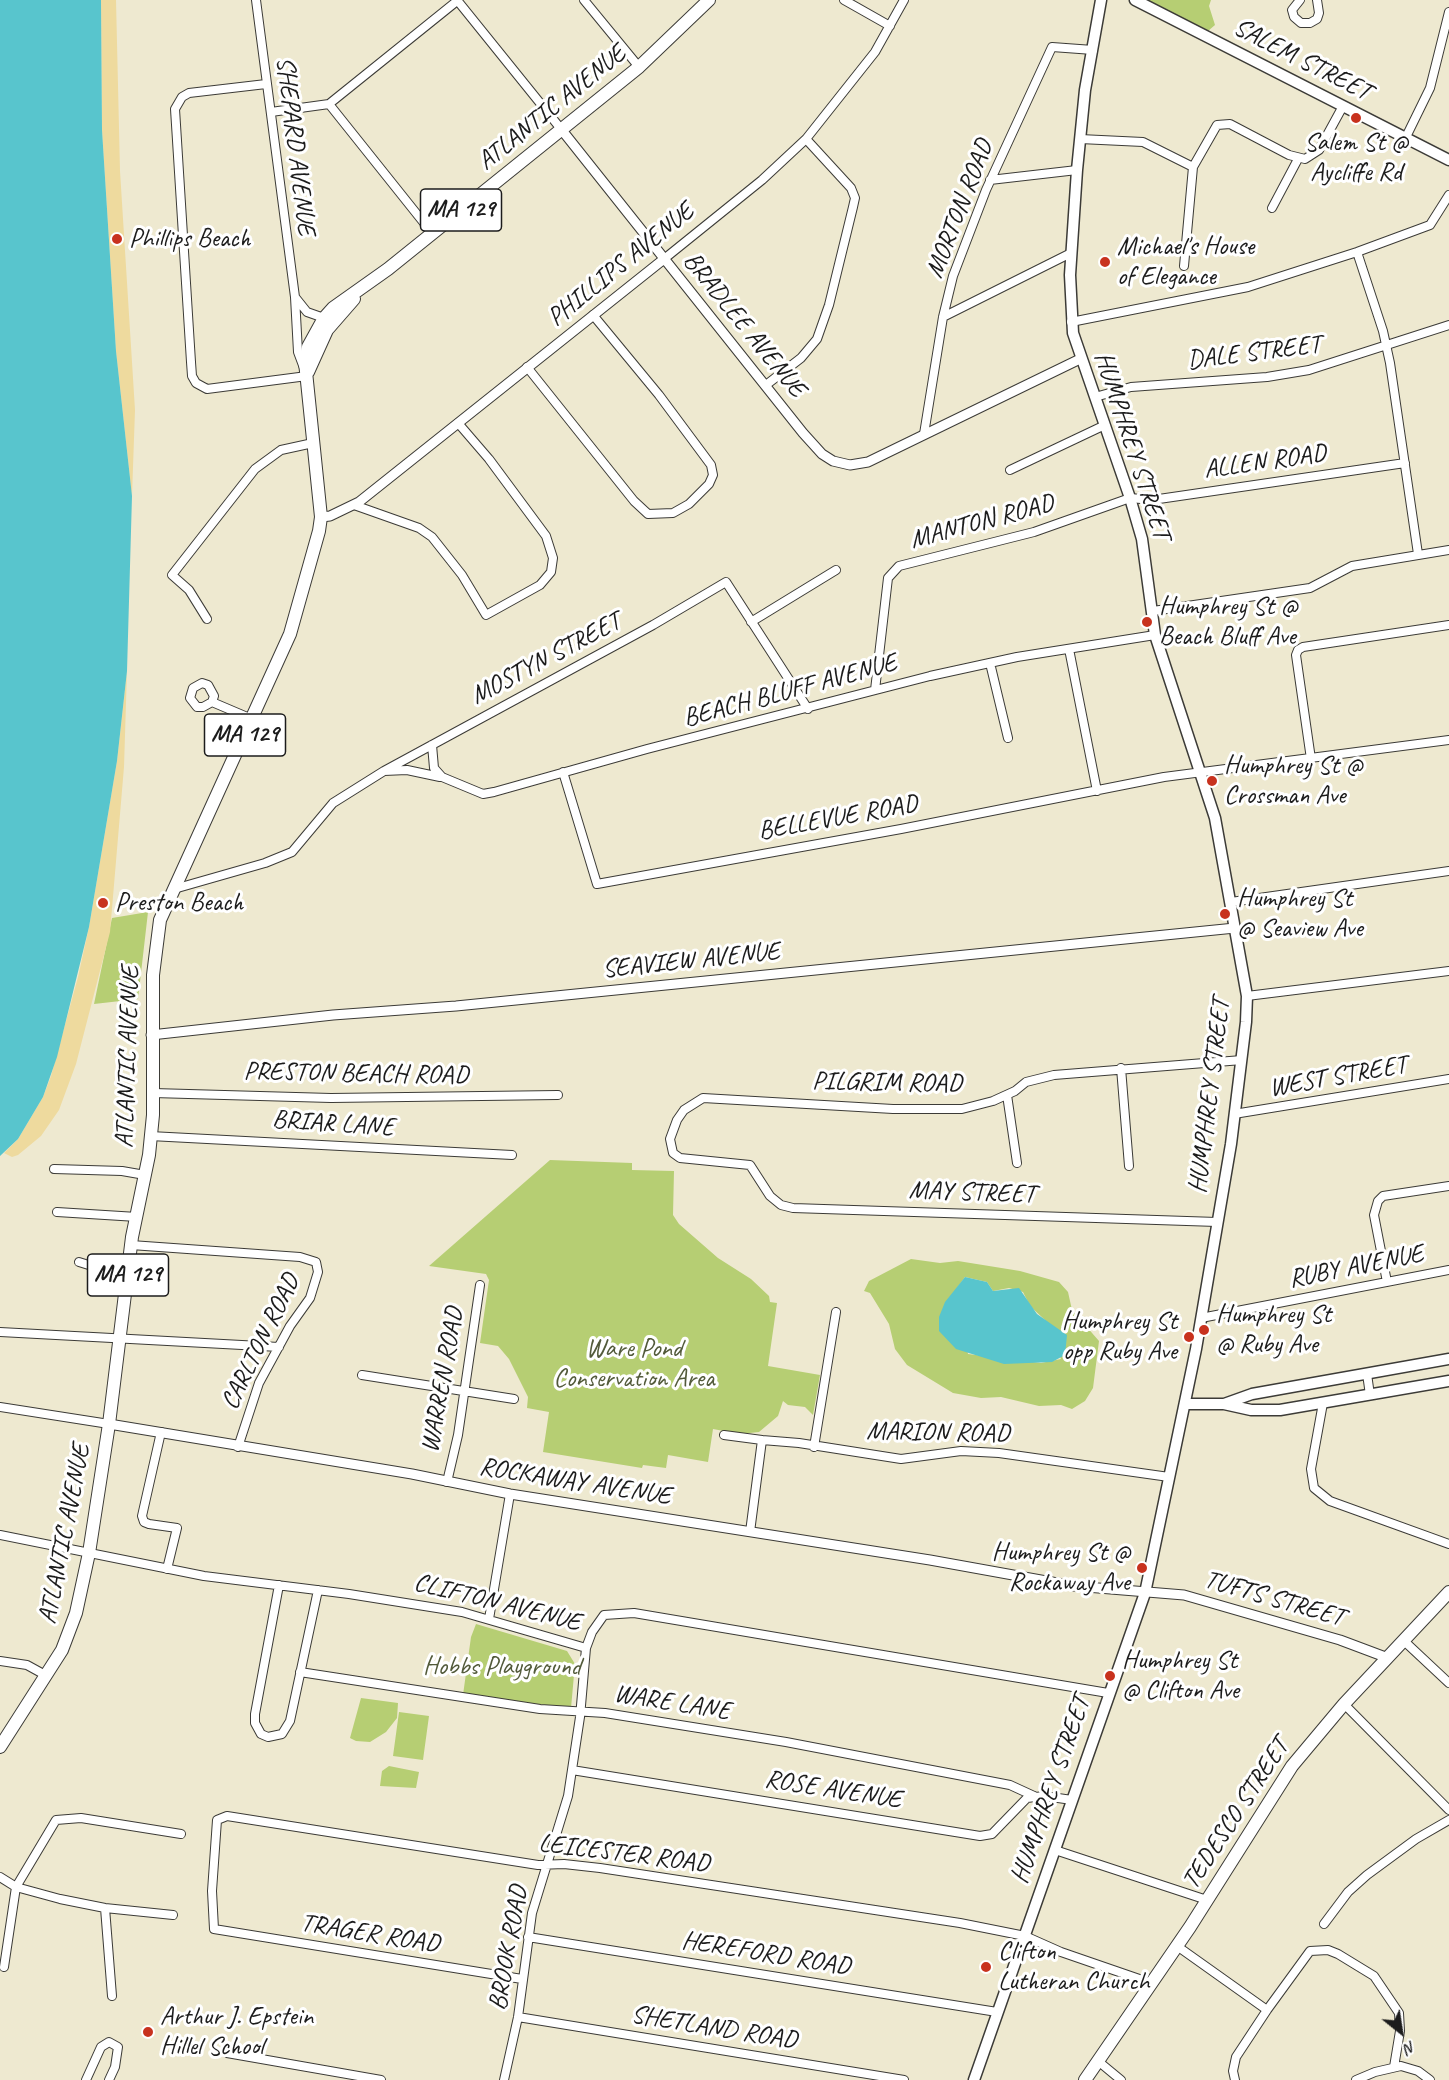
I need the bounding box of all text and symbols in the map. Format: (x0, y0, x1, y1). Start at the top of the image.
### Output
street label: SALEM STREET (1228, 12, 1376, 108)
street label: ATLANTIC AVENUE (471, 39, 633, 177)
street label: SHEPARD AVENUE (269, 55, 321, 237)
marker: Salem St @ Aycliffe Rd (1349, 111, 1363, 125)
place label: Salem St @ Aycliffe Rd (1304, 127, 1408, 188)
street label: MORTON ROAD (919, 136, 1001, 282)
road number: MA 129 (420, 189, 502, 231)
street label: PHILLIPS AVENUE (542, 196, 700, 334)
place label: Phillips Beach (129, 223, 250, 255)
place label: Michael's House of Elegance (1117, 231, 1254, 292)
marker: Phillips Beach (110, 232, 124, 246)
street label: BRADLEE AVENUE (676, 246, 812, 404)
marker: Michael's House of Elegance (1098, 255, 1112, 269)
street label: DALE STREET (1185, 329, 1323, 377)
street label: HUMPHREY STREET (1087, 348, 1177, 544)
street label: ALLEN ROAD (1202, 438, 1328, 486)
street label: MANTON ROAD (907, 488, 1057, 556)
place label: Humphrey St @ Beach Bluff Ave (1159, 591, 1297, 652)
street label: MOSTYN STREET (465, 606, 627, 712)
marker: Humphrey St @ Beach Bluff Ave (1140, 615, 1154, 629)
street label: BEACH BLUFF AVENUE (680, 648, 900, 734)
road number: MA 129 (204, 714, 286, 756)
place label: Humphrey St @ Crossman Ave (1224, 750, 1362, 812)
marker: Humphrey St @ Crossman Ave (1205, 774, 1219, 788)
street label: BELLEVUE ROAD (756, 789, 920, 847)
place label: Humphrey St @ Seaview Ave (1237, 883, 1363, 945)
place label: Preston Beach (115, 887, 243, 919)
marker: Preston Beach (96, 896, 110, 910)
marker: Humphrey St @ Seaview Ave (1218, 907, 1232, 921)
street label: SEAVIEW AVENUE (601, 936, 781, 986)
street label: ATLANTIC AVENUE (109, 965, 147, 1149)
street label: HUMPHREY STREET (1183, 997, 1237, 1195)
street label: WEST STREET (1267, 1050, 1409, 1104)
street label: PRESTON BEACH ROAD (243, 1056, 469, 1092)
street label: PILGRIM ROAD (812, 1066, 962, 1100)
street label: BRIAR LANE (271, 1104, 395, 1144)
street label: MAY STREET (908, 1175, 1036, 1211)
street label: RUBY AVENUE (1286, 1239, 1426, 1295)
road number: MA 129 (88, 1254, 168, 1296)
street label: CARLTON ROAD (215, 1269, 307, 1415)
place label: Humphrey St @ Ruby Ave (1216, 1299, 1331, 1360)
street label: WARREN ROAD (415, 1305, 471, 1455)
place label: Humphrey St opp Ruby Ave (1062, 1306, 1177, 1368)
marker: Humphrey St @ Ruby Ave (1197, 1323, 1211, 1337)
marker: Humphrey St opp Ruby Ave (1182, 1330, 1196, 1344)
park label: Ware Pond Conservation Area (554, 1333, 714, 1394)
street label: MARION ROAD (866, 1416, 1010, 1450)
street label: ATLANTIC AVENUE (32, 1442, 98, 1626)
street label: ROCKAWAY AVENUE (477, 1451, 673, 1513)
place label: Humphrey St @ Rockaway Ave (992, 1537, 1130, 1598)
marker: Humphrey St @ Rockaway Ave (1135, 1561, 1149, 1575)
street label: TUFTS STREET (1200, 1564, 1348, 1634)
street label: CLIFTON AVENUE (411, 1567, 583, 1639)
place label: Humphrey St @ Clifton Ave (1122, 1645, 1239, 1706)
park label: Hobbs Playground (423, 1651, 581, 1683)
marker: Humphrey St @ Clifton Ave (1103, 1669, 1117, 1683)
street label: WARE LANE (612, 1678, 732, 1728)
street label: HUMPHREY STREET (1004, 1692, 1098, 1888)
street label: TEDESCO STREET (1176, 1733, 1296, 1895)
street label: ROSE AVENUE (763, 1764, 903, 1816)
street label: LEICESTER ROAD (537, 1828, 711, 1880)
street label: BROOK ROAD (483, 1883, 535, 2013)
street label: TRAGER ROAD (298, 1908, 442, 1960)
street label: HEREFORD ROAD (680, 1925, 852, 1983)
place label: Clifton Lutheran Church (998, 1936, 1150, 1997)
marker: Clifton Lutheran Church (979, 1960, 993, 1974)
street label: SHETLAND ROAD (629, 1999, 799, 2057)
place label: Arthur J. Epstein Hillel School (160, 2001, 313, 2062)
north arrow (1371, 2002, 1431, 2062)
marker: Arthur J. Epstein Hillel School (141, 2025, 155, 2039)
text: N (1401, 2036, 1419, 2059)

